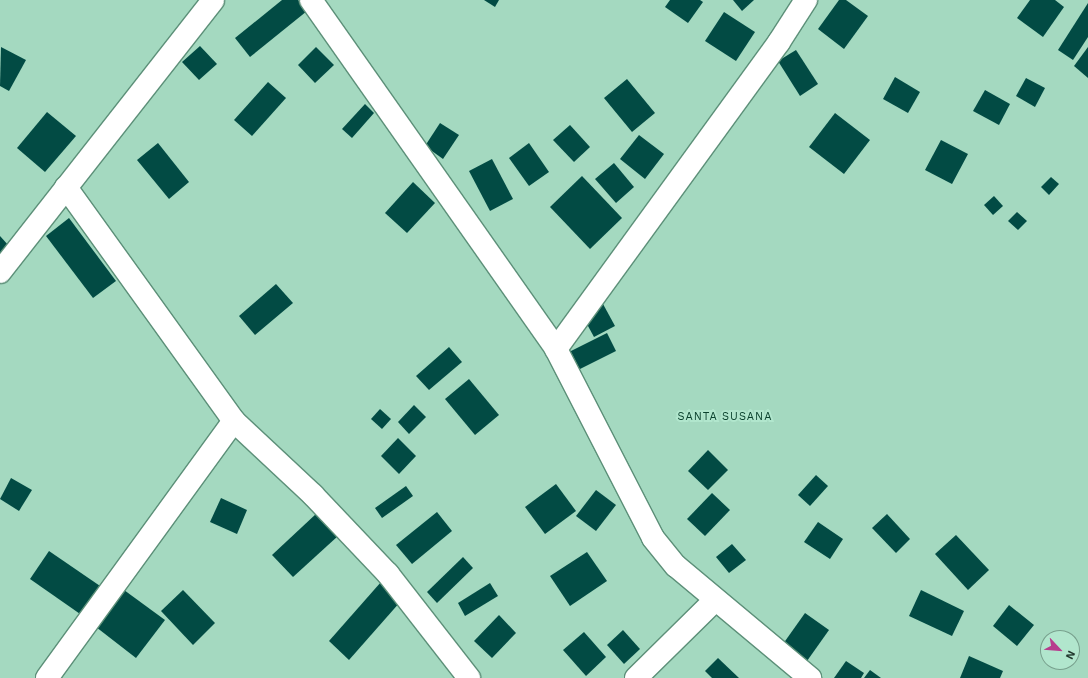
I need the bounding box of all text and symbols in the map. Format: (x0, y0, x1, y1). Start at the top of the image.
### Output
district label: SANTA SUSANA (677, 410, 773, 424)
north arrow (1040, 630, 1080, 670)
text: N (1063, 649, 1078, 662)

